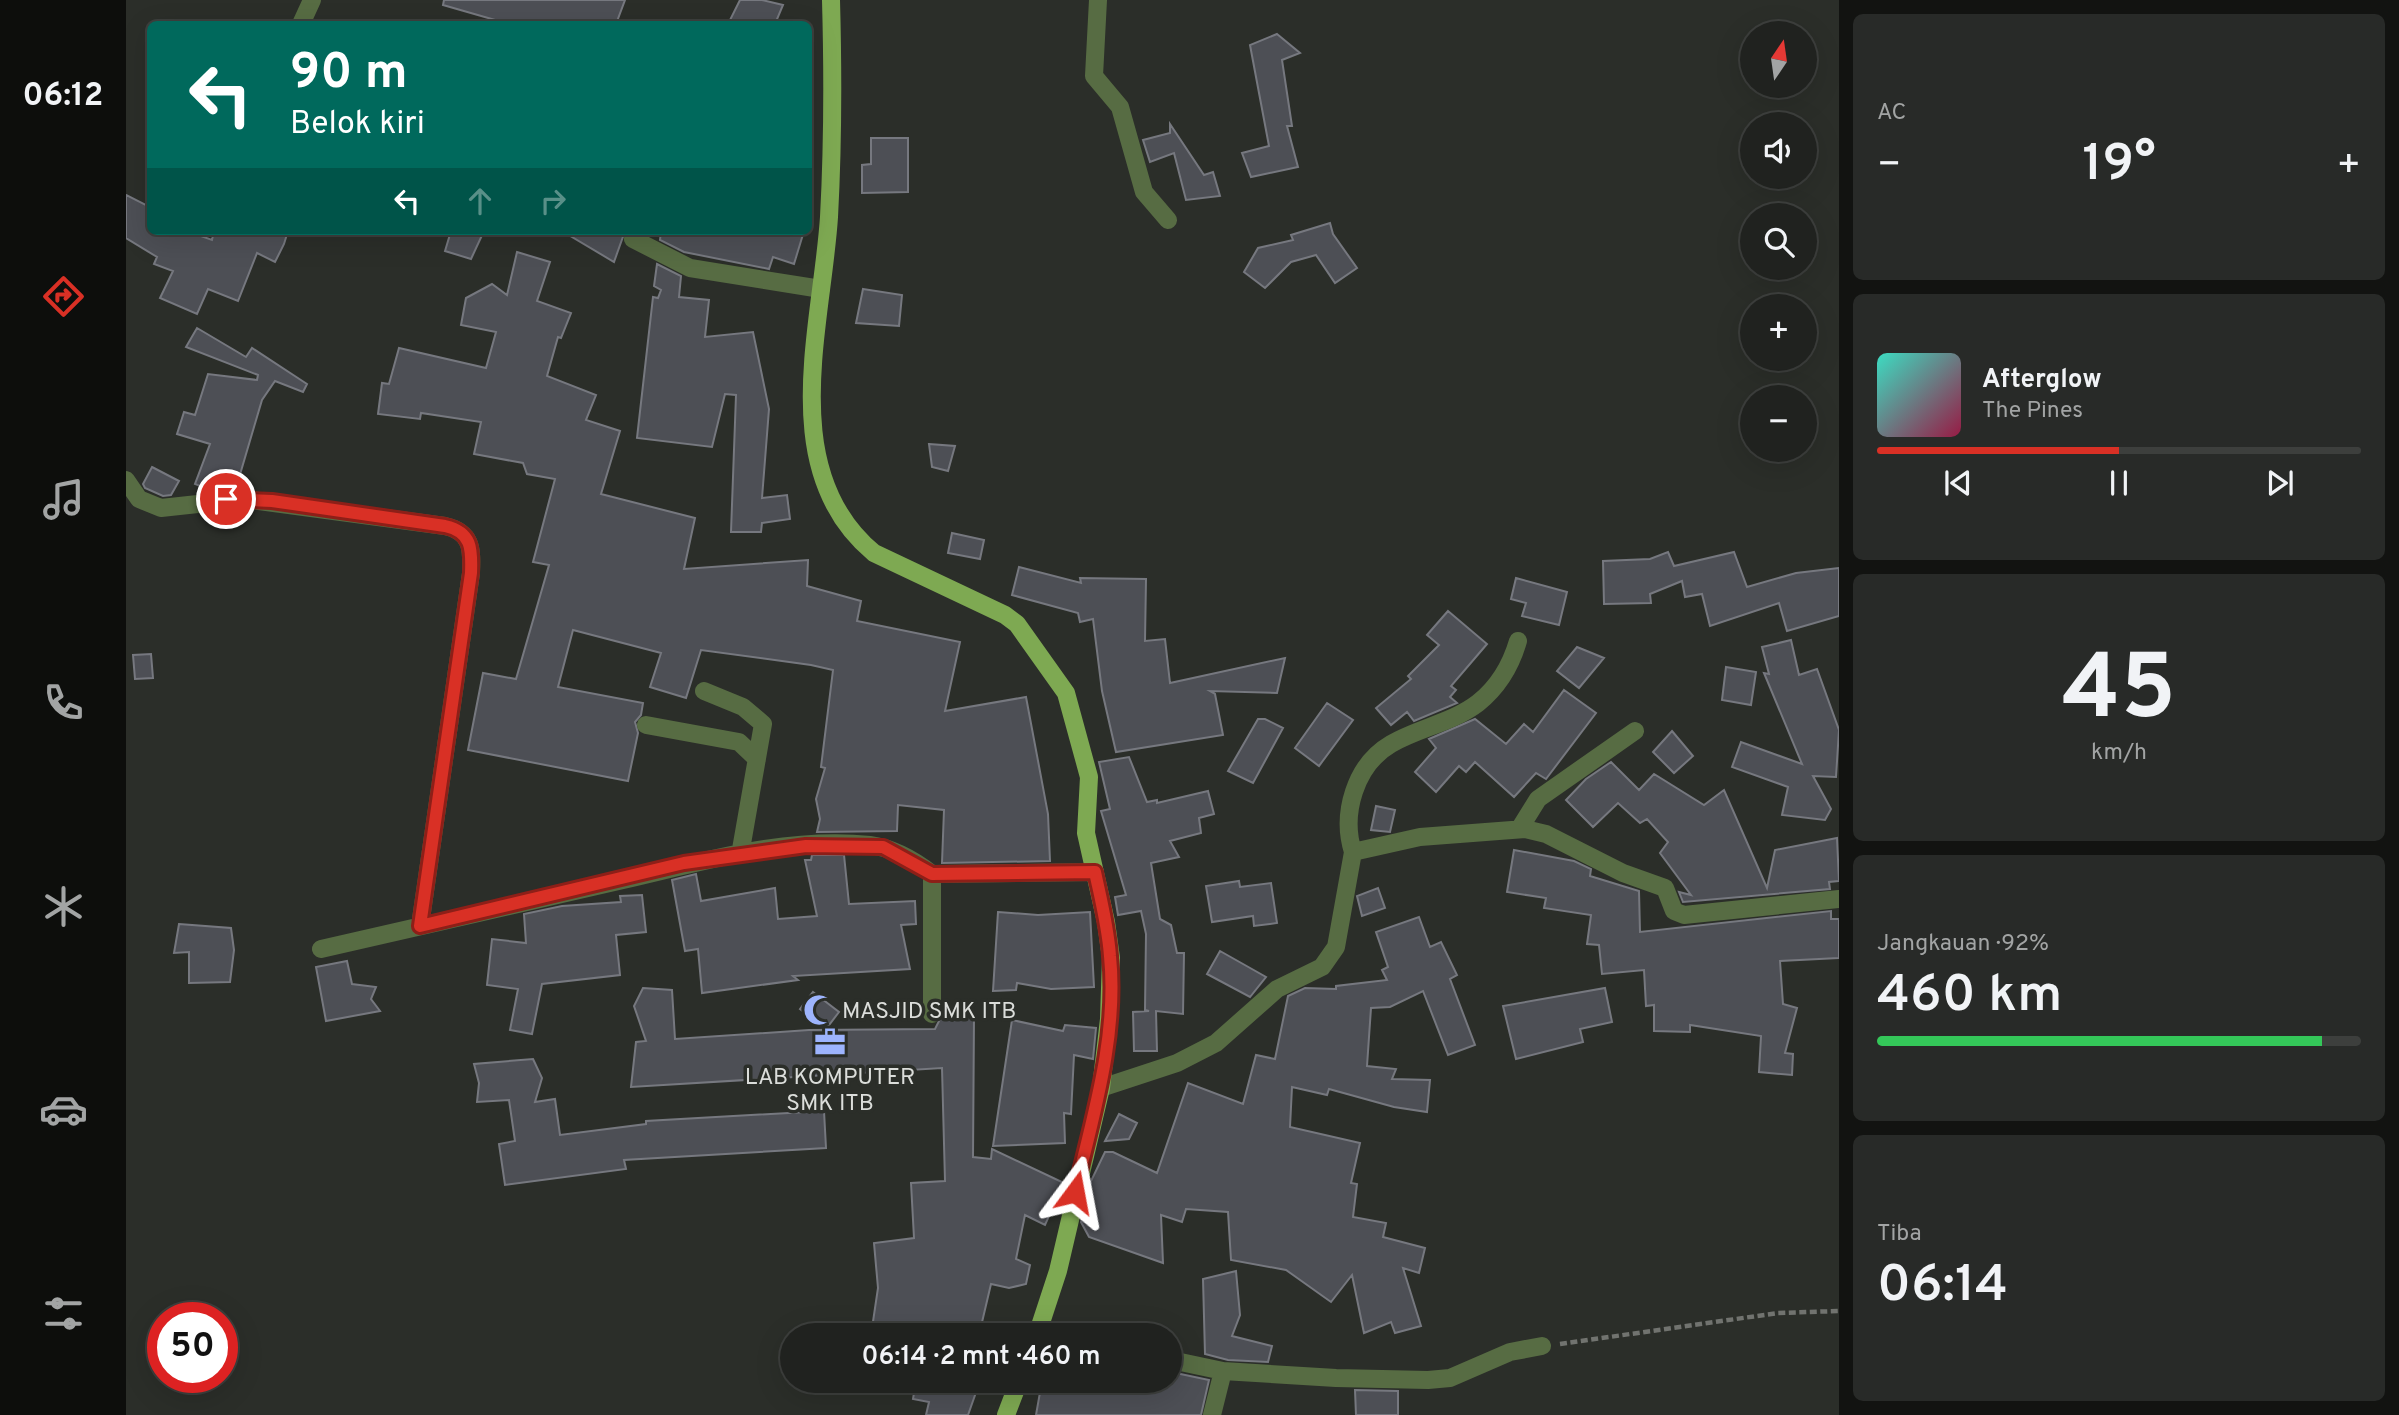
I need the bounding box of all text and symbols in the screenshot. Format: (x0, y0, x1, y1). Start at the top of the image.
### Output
north arrow (1740, 21, 1816, 98)
map controls (1740, 21, 1817, 462)
text: 90 m (290, 44, 408, 106)
icon: left (175, 49, 266, 140)
text: 06:12 (23, 77, 103, 117)
text: AC (1877, 99, 1906, 128)
text: Belok kiri (290, 105, 425, 145)
button: sound (1740, 112, 1817, 189)
text: 19° (2082, 133, 2156, 199)
text: − (1877, 142, 1902, 191)
text: + (2336, 142, 2361, 191)
icon: left (388, 182, 426, 220)
icon: ahead (461, 182, 499, 220)
icon: right (534, 182, 572, 220)
button: search (1740, 203, 1817, 280)
icon: directions (39, 272, 88, 321)
button: + (1740, 294, 1817, 371)
text: Afterglow (1982, 364, 2102, 397)
button: − (1740, 385, 1817, 462)
text: The Pines (1982, 397, 2083, 426)
icon: previous (1939, 464, 1977, 502)
icon: pause (2100, 464, 2138, 502)
icon: next (2261, 464, 2299, 502)
pin (196, 469, 256, 529)
icon: music (39, 475, 88, 524)
icon: arrive (207, 480, 245, 518)
text: 45 (2062, 636, 2176, 751)
icon: phone (39, 678, 88, 727)
text: km/h (2091, 739, 2147, 768)
icon: climate (39, 882, 88, 931)
text: Jangkauan · 92% (1877, 930, 2049, 959)
text: 460 km (1877, 964, 2062, 1030)
mosque icon: MASJID SMK ITB (802, 993, 836, 1027)
place label: MASJID SMK ITB (842, 998, 1016, 1027)
office icon: LAB KOMPUTER SMK ITB (813, 1025, 847, 1059)
place label: LAB KOMPUTER SMK ITB (745, 1064, 915, 1119)
icon: car (39, 1085, 88, 1134)
position arrow (1038, 1155, 1112, 1229)
text: Tiba (1877, 1220, 1922, 1249)
text: 06:14 (1877, 1254, 2008, 1320)
icon: filters (39, 1289, 88, 1338)
speed limit sign: 50 (147, 1302, 238, 1393)
text: 06:14 · 2 mnt · 460 m (862, 1341, 1100, 1374)

